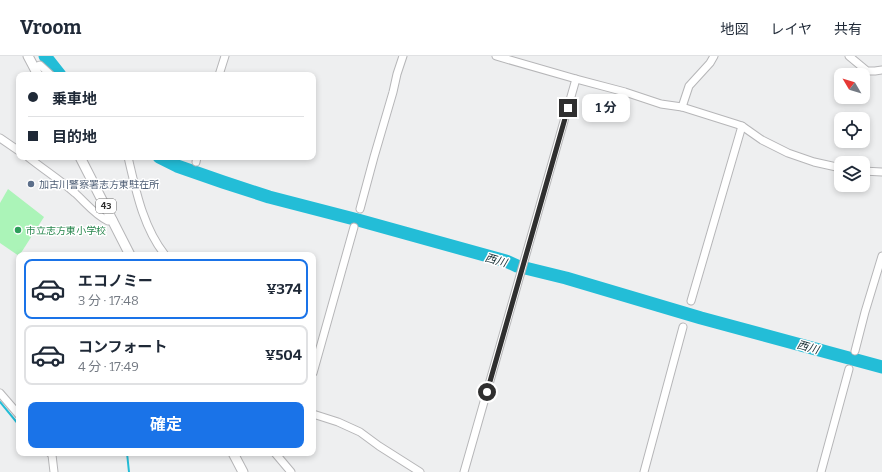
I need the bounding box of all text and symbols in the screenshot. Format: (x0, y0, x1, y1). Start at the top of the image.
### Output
text: Vroom (20, 16, 81, 39)
text: 地図 (720, 21, 748, 38)
text: レイヤ (770, 21, 812, 38)
text: 共有 (834, 21, 862, 38)
north arrow (834, 68, 870, 104)
map controls (834, 68, 870, 192)
text: 乗車地 (52, 90, 97, 108)
callout: 1 分 (582, 94, 630, 122)
route end (559, 99, 577, 117)
text: 1 分 (596, 100, 616, 115)
button: locate (834, 112, 870, 148)
text: 目的地 (52, 128, 97, 146)
button: layers (834, 156, 870, 192)
marker: 加古川警察署志方東駐在所 (26, 179, 36, 189)
place label: 加古川警察署志方東駐在所 (39, 179, 159, 191)
road number: 43 (96, 199, 116, 213)
marker: 市立志方東小学校 (13, 225, 23, 235)
place label: 市立志方東小学校 (26, 225, 106, 237)
water label: 西川 (483, 251, 509, 270)
icon: car (30, 271, 66, 307)
text: エコノミー (78, 272, 153, 290)
text: ¥374 (266, 280, 302, 298)
text: 3 分 · 17:48 (78, 293, 139, 308)
icon: car (30, 337, 66, 373)
text: コンフォート (78, 338, 168, 356)
water label: 西川 (795, 338, 821, 357)
text: ¥504 (265, 346, 302, 364)
text: 4 分 · 17:49 (78, 359, 139, 374)
route start (478, 383, 496, 401)
button: 確定 (28, 402, 304, 448)

